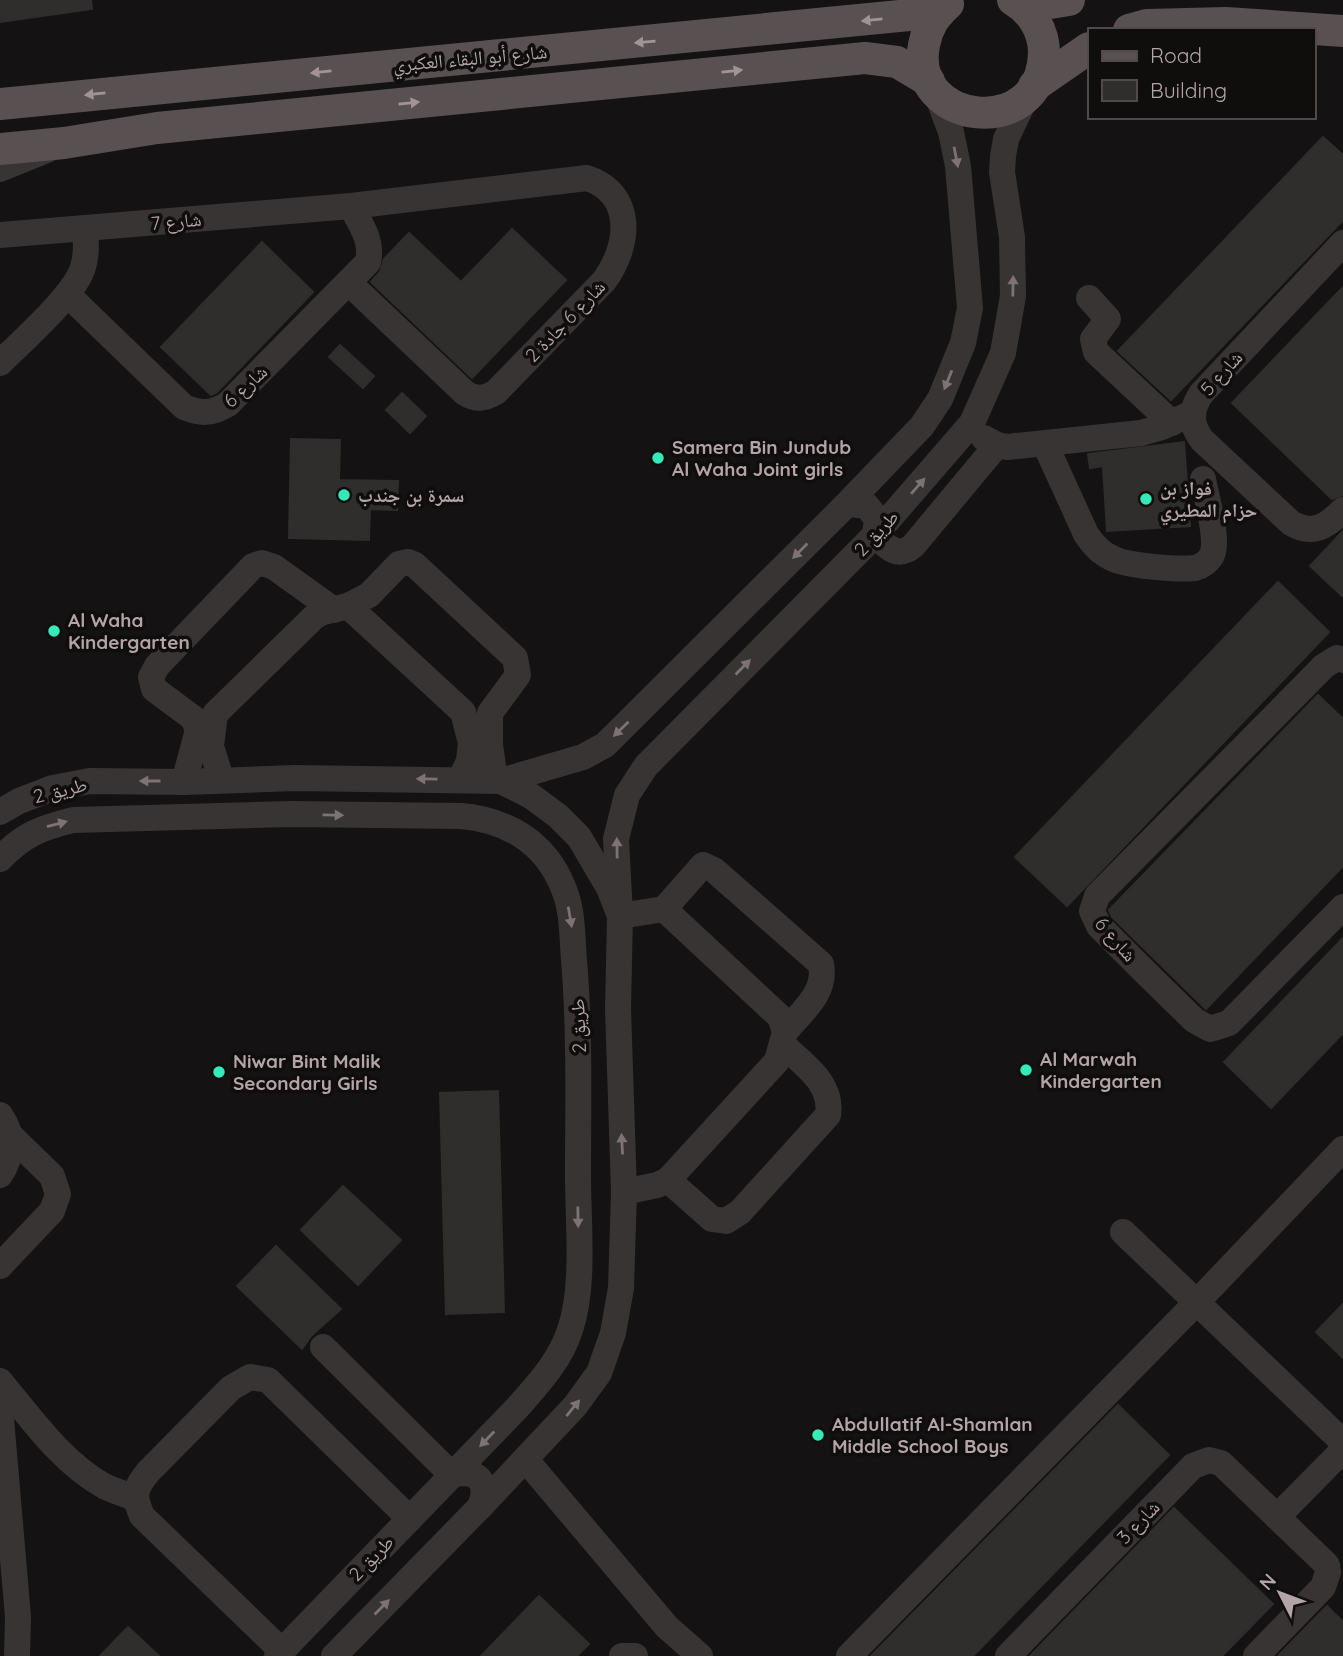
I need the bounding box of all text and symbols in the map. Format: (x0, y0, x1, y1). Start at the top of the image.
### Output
one-way arrow (861, 15, 883, 26)
legend (1088, 28, 1315, 119)
one-way arrow (634, 37, 656, 48)
street label: شارع أبو البقاء العكبري (392, 39, 549, 81)
text: Road (1150, 42, 1202, 68)
one-way arrow (722, 65, 744, 76)
one-way arrow (310, 67, 332, 78)
text: Building (1150, 77, 1227, 103)
one-way arrow (84, 89, 106, 100)
one-way arrow (398, 98, 420, 109)
one-way arrow (951, 146, 962, 168)
street label: شارع 7 (150, 207, 202, 235)
street label: شارع 6 جادة 2 (520, 275, 610, 367)
one-way arrow (1007, 275, 1018, 297)
street label: شارع 5 (1195, 346, 1247, 400)
street label: شارع 6 (218, 360, 272, 412)
one-way arrow (942, 370, 953, 391)
place label: Samera Bin Jundub Al Waha Joint girls (672, 435, 851, 481)
marker: Samera Bin Jundub Al Waha Joint girls (650, 450, 666, 466)
place label: فواز بن حزام المطيري (1160, 476, 1257, 526)
one-way arrow (910, 477, 926, 495)
place label: سمرة بن جندب (358, 483, 464, 507)
marker: سمرة بن جندب (336, 487, 352, 503)
marker: فواز بن حزام المطيري (1138, 491, 1154, 507)
street label: طريق 2 (849, 505, 903, 561)
one-way arrow (791, 543, 808, 560)
place label: Al Waha Kindergarten (68, 608, 190, 654)
marker: Al Waha Kindergarten (46, 623, 62, 639)
one-way arrow (734, 659, 751, 676)
one-way arrow (613, 720, 630, 736)
street label: طريق 2 (31, 772, 89, 808)
one-way arrow (415, 773, 437, 785)
one-way arrow (139, 775, 161, 787)
one-way arrow (322, 809, 344, 821)
one-way arrow (46, 818, 68, 829)
one-way arrow (611, 837, 622, 859)
one-way arrow (565, 906, 576, 928)
street label: شارع 6 (1090, 912, 1142, 966)
street label: طريق 2 (565, 998, 591, 1054)
place label: Al Marwah Kindergarten (1040, 1047, 1162, 1093)
place label: Niwar Bint Malik Secondary Girls (233, 1049, 381, 1095)
marker: Al Marwah Kindergarten (1018, 1062, 1034, 1078)
marker: Niwar Bint Malik Secondary Girls (211, 1064, 227, 1080)
one-way arrow (616, 1132, 627, 1154)
one-way arrow (573, 1206, 584, 1228)
one-way arrow (565, 1399, 580, 1416)
place label: Abdullatif Al-Shamlan Middle School Boys (832, 1412, 1033, 1458)
marker: Abdullatif Al-Shamlan Middle School Boys (810, 1427, 826, 1443)
one-way arrow (480, 1430, 496, 1447)
street label: شارع 3 (1112, 1495, 1164, 1549)
street label: طريق 2 (343, 1530, 399, 1586)
north arrow (1245, 1558, 1315, 1628)
text: N (1254, 1568, 1281, 1595)
one-way arrow (373, 1599, 390, 1616)

